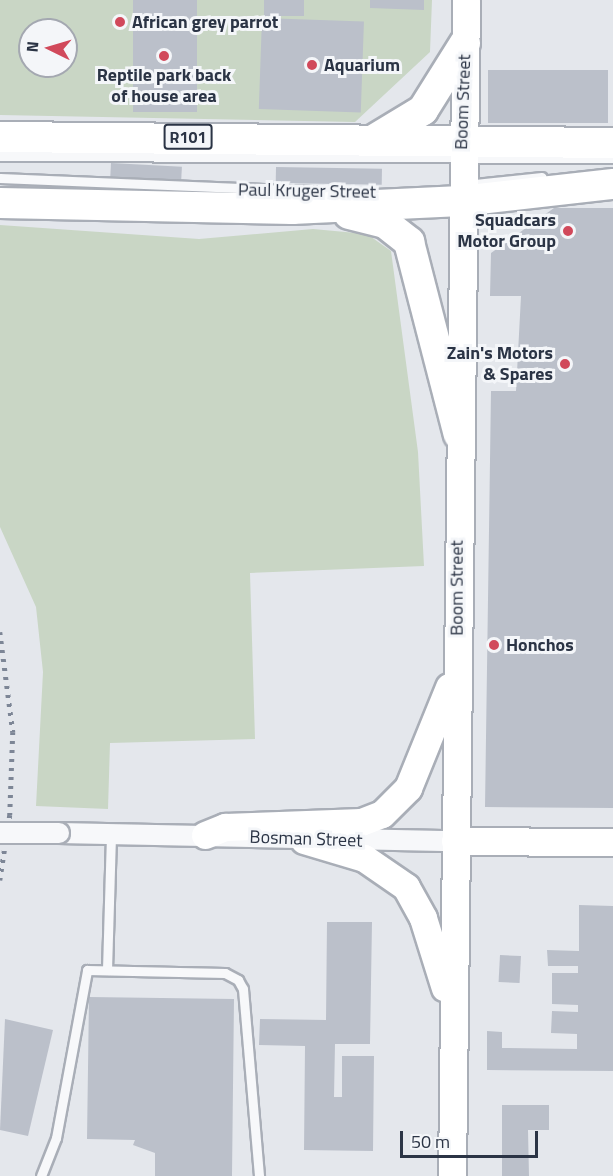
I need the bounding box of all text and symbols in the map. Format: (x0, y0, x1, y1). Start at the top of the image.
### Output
place label: African grey parrot (132, 11, 278, 33)
marker: African grey parrot (113, 15, 127, 29)
north arrow (18, 18, 78, 78)
text: N (20, 40, 44, 53)
marker: Reptile park back of house area (157, 49, 171, 63)
place label: Aquarium (324, 54, 400, 76)
street label: Boom Street (451, 54, 475, 150)
marker: Aquarium (305, 58, 319, 72)
place label: Reptile park back of house area (97, 65, 231, 107)
road number: R101 (162, 124, 213, 150)
street label: Paul Kruger Street (238, 179, 376, 203)
place label: Squadcars Motor Group (457, 210, 556, 252)
marker: Squadcars Motor Group (561, 224, 575, 238)
place label: Zain's Motors & Spares (447, 343, 553, 386)
marker: Zain's Motors & Spares (558, 357, 572, 371)
street label: Boom Street (446, 540, 468, 636)
place label: Honchos (506, 634, 574, 656)
marker: Honchos (487, 638, 501, 652)
street label: Bosman Street (249, 826, 363, 852)
scale bar (403, 1119, 541, 1157)
text: 50 m (411, 1128, 450, 1155)

